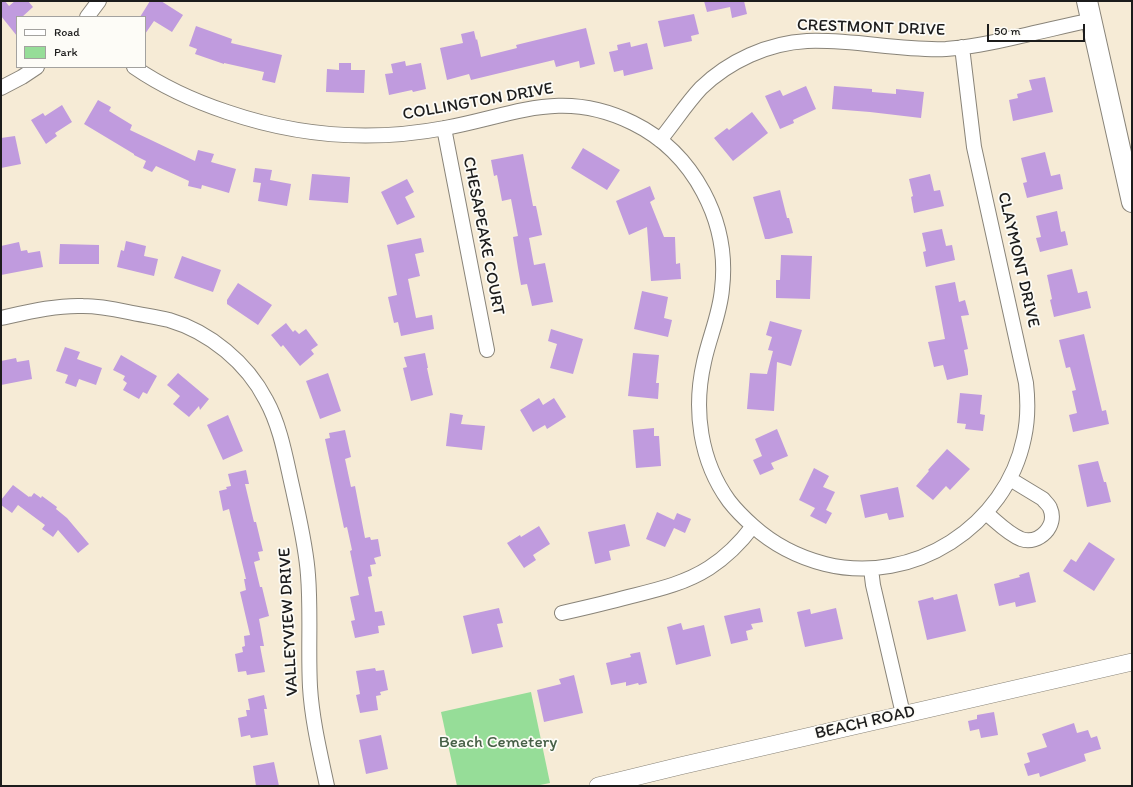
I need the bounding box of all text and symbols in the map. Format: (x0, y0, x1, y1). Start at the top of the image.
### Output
street label: CRESTMONT DRIVE (796, 15, 946, 41)
legend (16, 16, 146, 68)
scale bar (989, 16, 1087, 42)
text: 50 m (994, 24, 1020, 38)
text: Road (54, 25, 80, 39)
text: Park (54, 45, 78, 59)
street label: COLLINGTON DRIVE (401, 79, 555, 125)
street label: CHESAPEAKE COURT (458, 155, 508, 317)
street label: CLAYMONT DRIVE (993, 190, 1043, 330)
street label: VALLEYVIEW DRIVE (275, 547, 303, 697)
street label: BEACH ROAD (813, 702, 917, 744)
park label: Beach Cemetery (439, 733, 557, 753)

